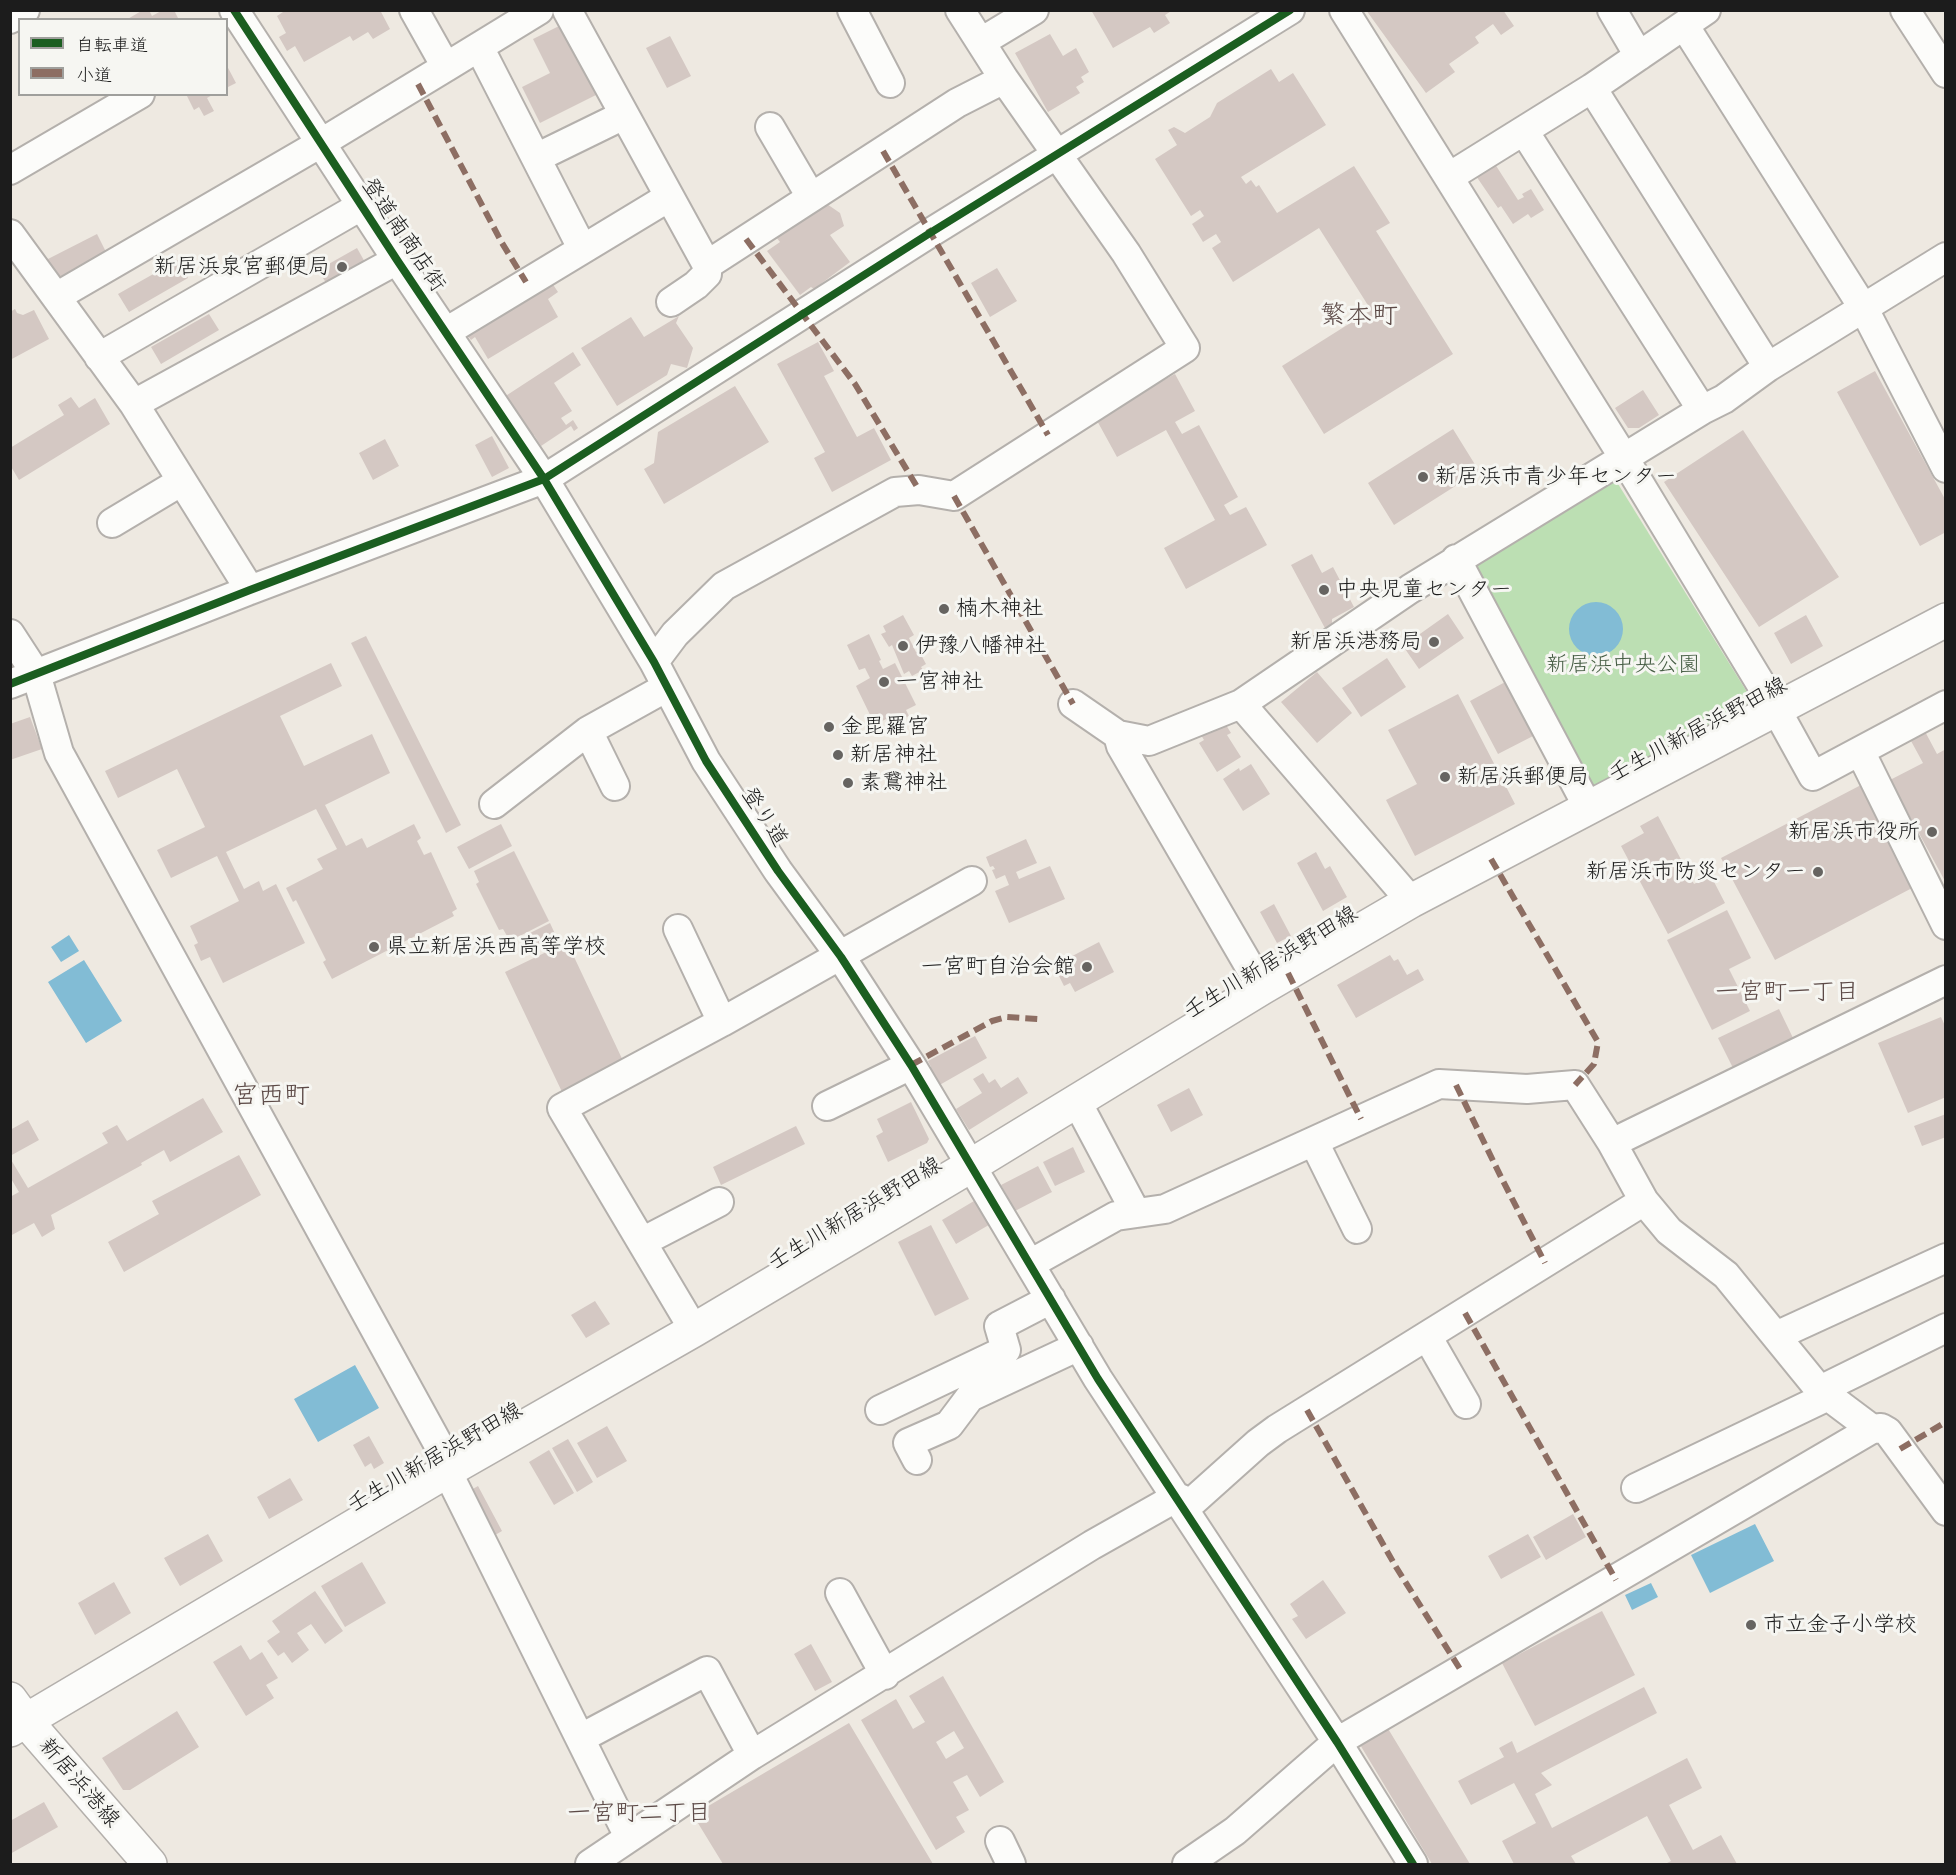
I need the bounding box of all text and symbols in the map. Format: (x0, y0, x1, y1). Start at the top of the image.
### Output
legend (18, 18, 228, 96)
text: 自転車道 (76, 32, 148, 57)
text: 小道 (76, 62, 112, 87)
street label: 登道南商店街 (355, 173, 451, 297)
place label: 新居浜泉宮郵便局 (154, 254, 330, 280)
marker: 新居浜泉宮郵便局 (335, 260, 349, 274)
district label: 繁本町 (1320, 300, 1398, 332)
place label: 新居浜市青少年センター (1435, 464, 1677, 490)
marker: 新居浜市青少年センター (1416, 470, 1430, 484)
place label: 中央児童センター (1336, 577, 1512, 603)
marker: 中央児童センター (1317, 583, 1331, 597)
place label: 楠木神社 (956, 596, 1044, 622)
marker: 楠木神社 (937, 602, 951, 616)
place label: 新居浜港務局 (1290, 629, 1422, 655)
place label: 伊豫八幡神社 (915, 633, 1047, 659)
marker: 新居浜港務局 (1427, 635, 1441, 649)
marker: 伊豫八幡神社 (896, 639, 910, 653)
park label: 新居浜中央公園 (1546, 652, 1700, 678)
place label: 一宮神社 (896, 669, 984, 695)
street label: 壬生川新居浜野田線 (1604, 672, 1792, 788)
marker: 一宮神社 (877, 675, 891, 689)
place label: 金毘羅宮 (841, 714, 929, 740)
marker: 金毘羅宮 (822, 720, 836, 734)
place label: 新居神社 (850, 742, 938, 768)
marker: 新居神社 (831, 748, 845, 762)
place label: 新居浜郵便局 (1457, 764, 1589, 790)
place label: 素鵞神社 (860, 770, 948, 796)
marker: 新居浜郵便局 (1438, 770, 1452, 784)
marker: 素鵞神社 (841, 776, 855, 790)
street label: 登り道 (735, 782, 793, 852)
place label: 新居浜市役所 (1788, 819, 1920, 845)
marker: 新居浜市役所 (1925, 825, 1939, 839)
place label: 新居浜市防災センター (1586, 859, 1806, 885)
marker: 新居浜市防災センター (1811, 865, 1825, 879)
street label: 壬生川新居浜野田線 (1179, 901, 1363, 1025)
place label: 県立新居浜西高等学校 (386, 934, 606, 960)
marker: 県立新居浜西高等学校 (367, 940, 381, 954)
place label: 一宮町自治会館 (921, 954, 1075, 980)
marker: 一宮町自治会館 (1080, 960, 1094, 974)
district label: 一宮町一丁目 (1715, 979, 1859, 1007)
district label: 宮西町 (232, 1080, 310, 1112)
street label: 壬生川新居浜野田線 (763, 1152, 947, 1276)
street label: 壬生川新居浜野田線 (343, 1397, 527, 1519)
place label: 市立金子小学校 (1763, 1612, 1917, 1638)
marker: 市立金子小学校 (1744, 1618, 1758, 1632)
street label: 新居浜港線 (33, 1733, 125, 1833)
district label: 一宮町二丁目 (567, 1800, 711, 1828)

